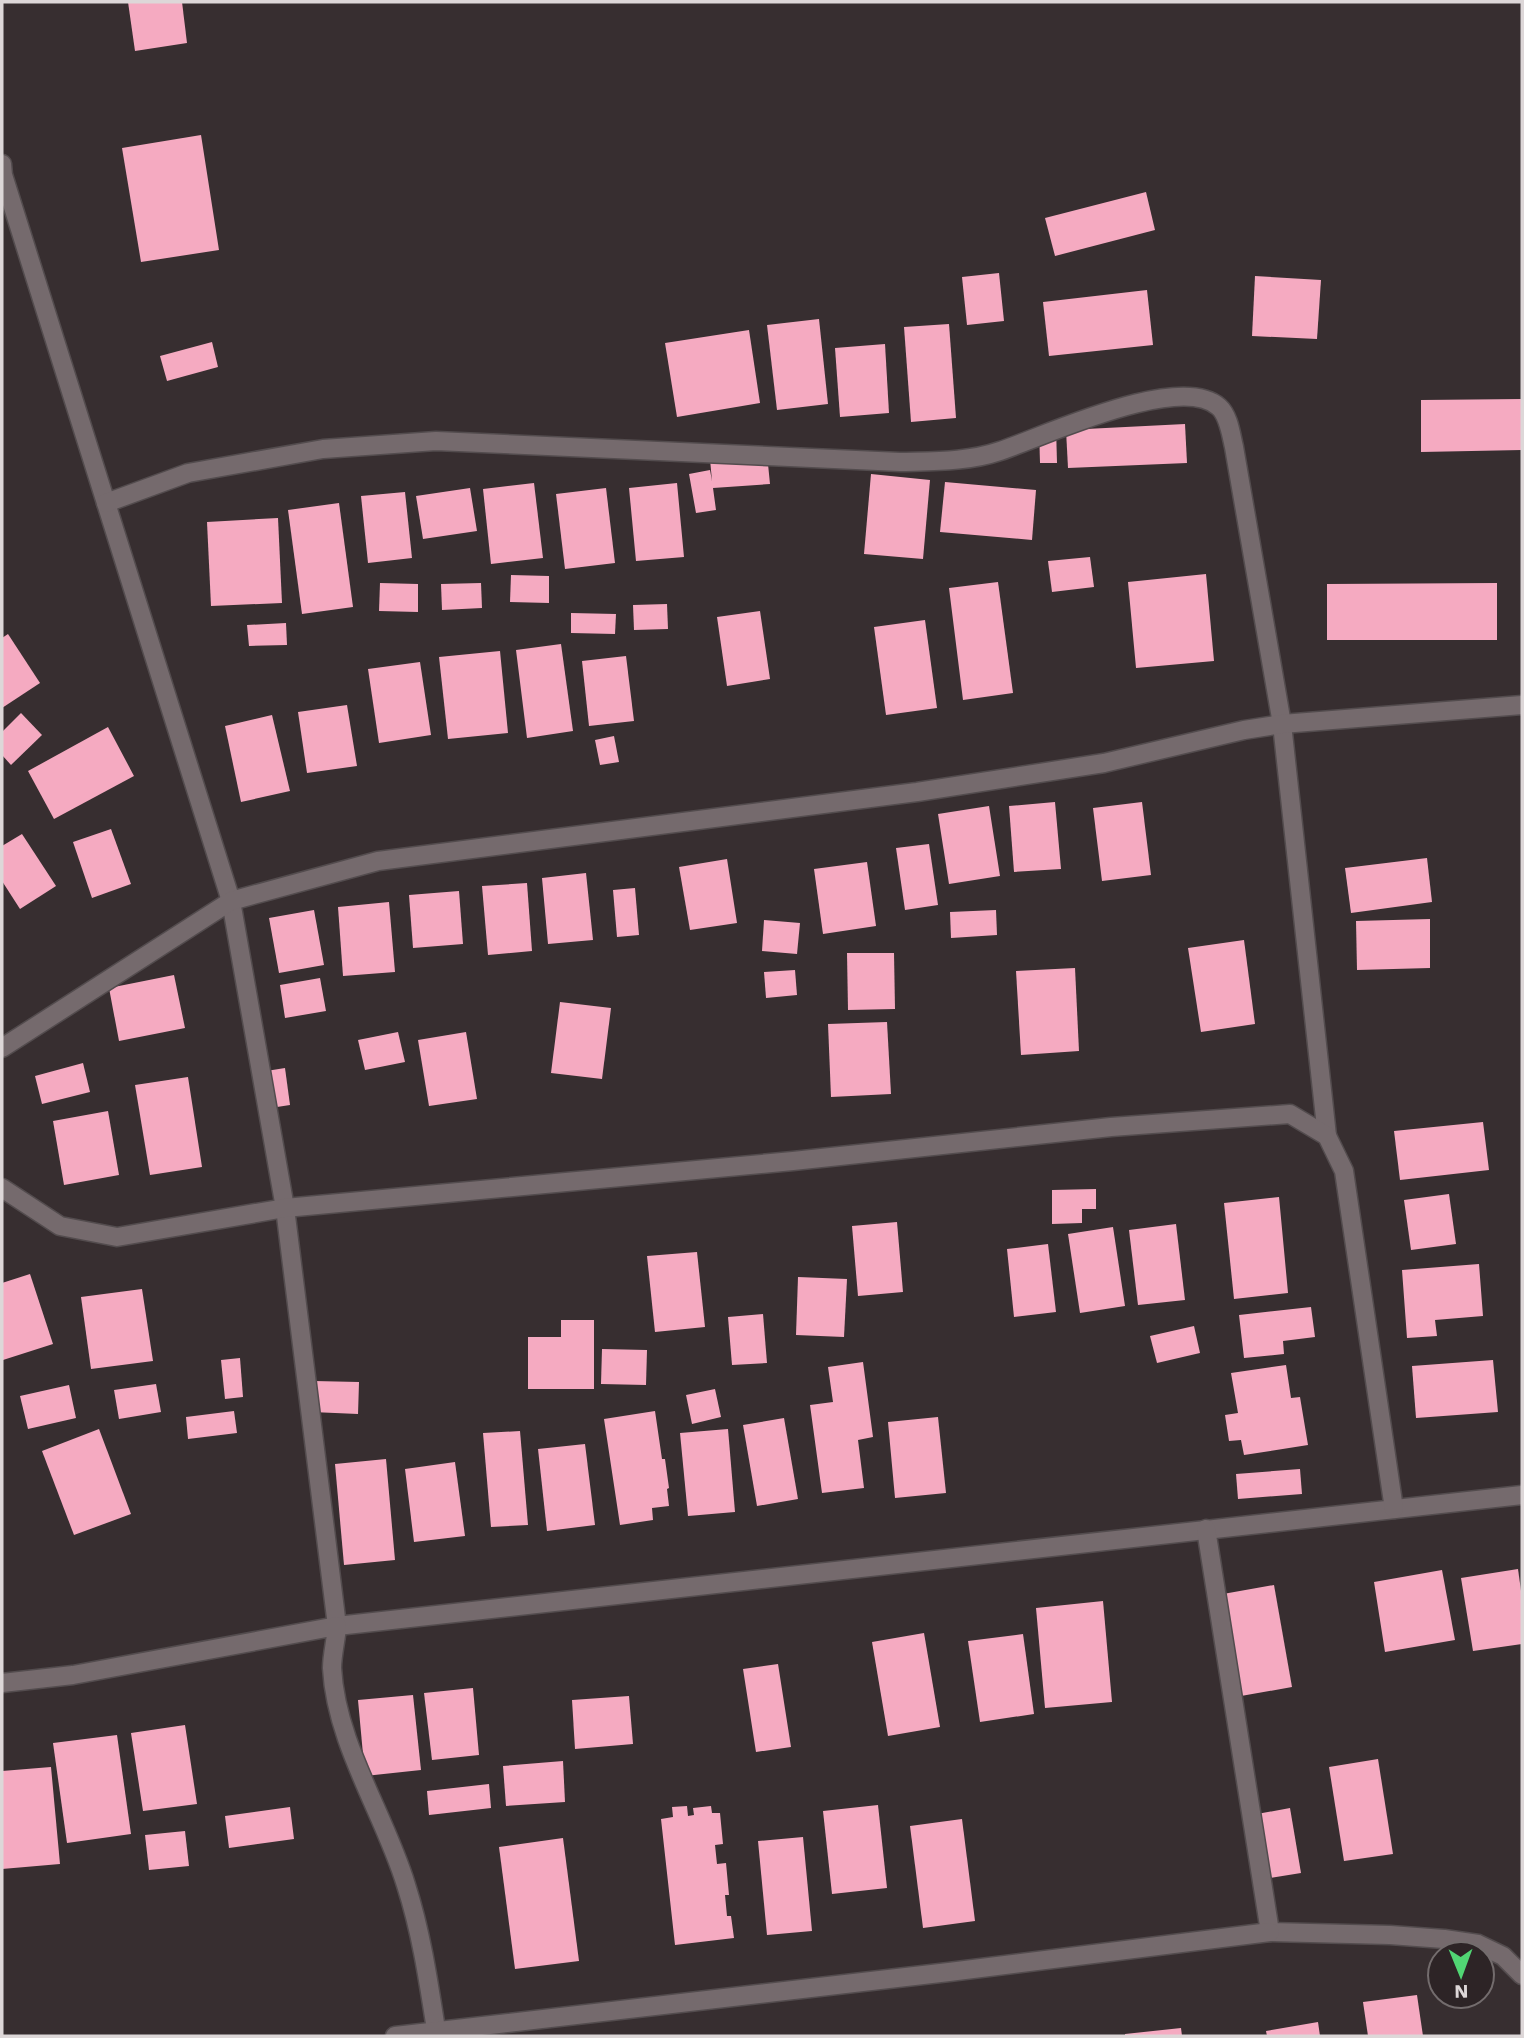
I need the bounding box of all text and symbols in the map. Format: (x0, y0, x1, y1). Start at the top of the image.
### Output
north arrow (1426, 1940, 1496, 2010)
text: N (1454, 1980, 1469, 2003)

